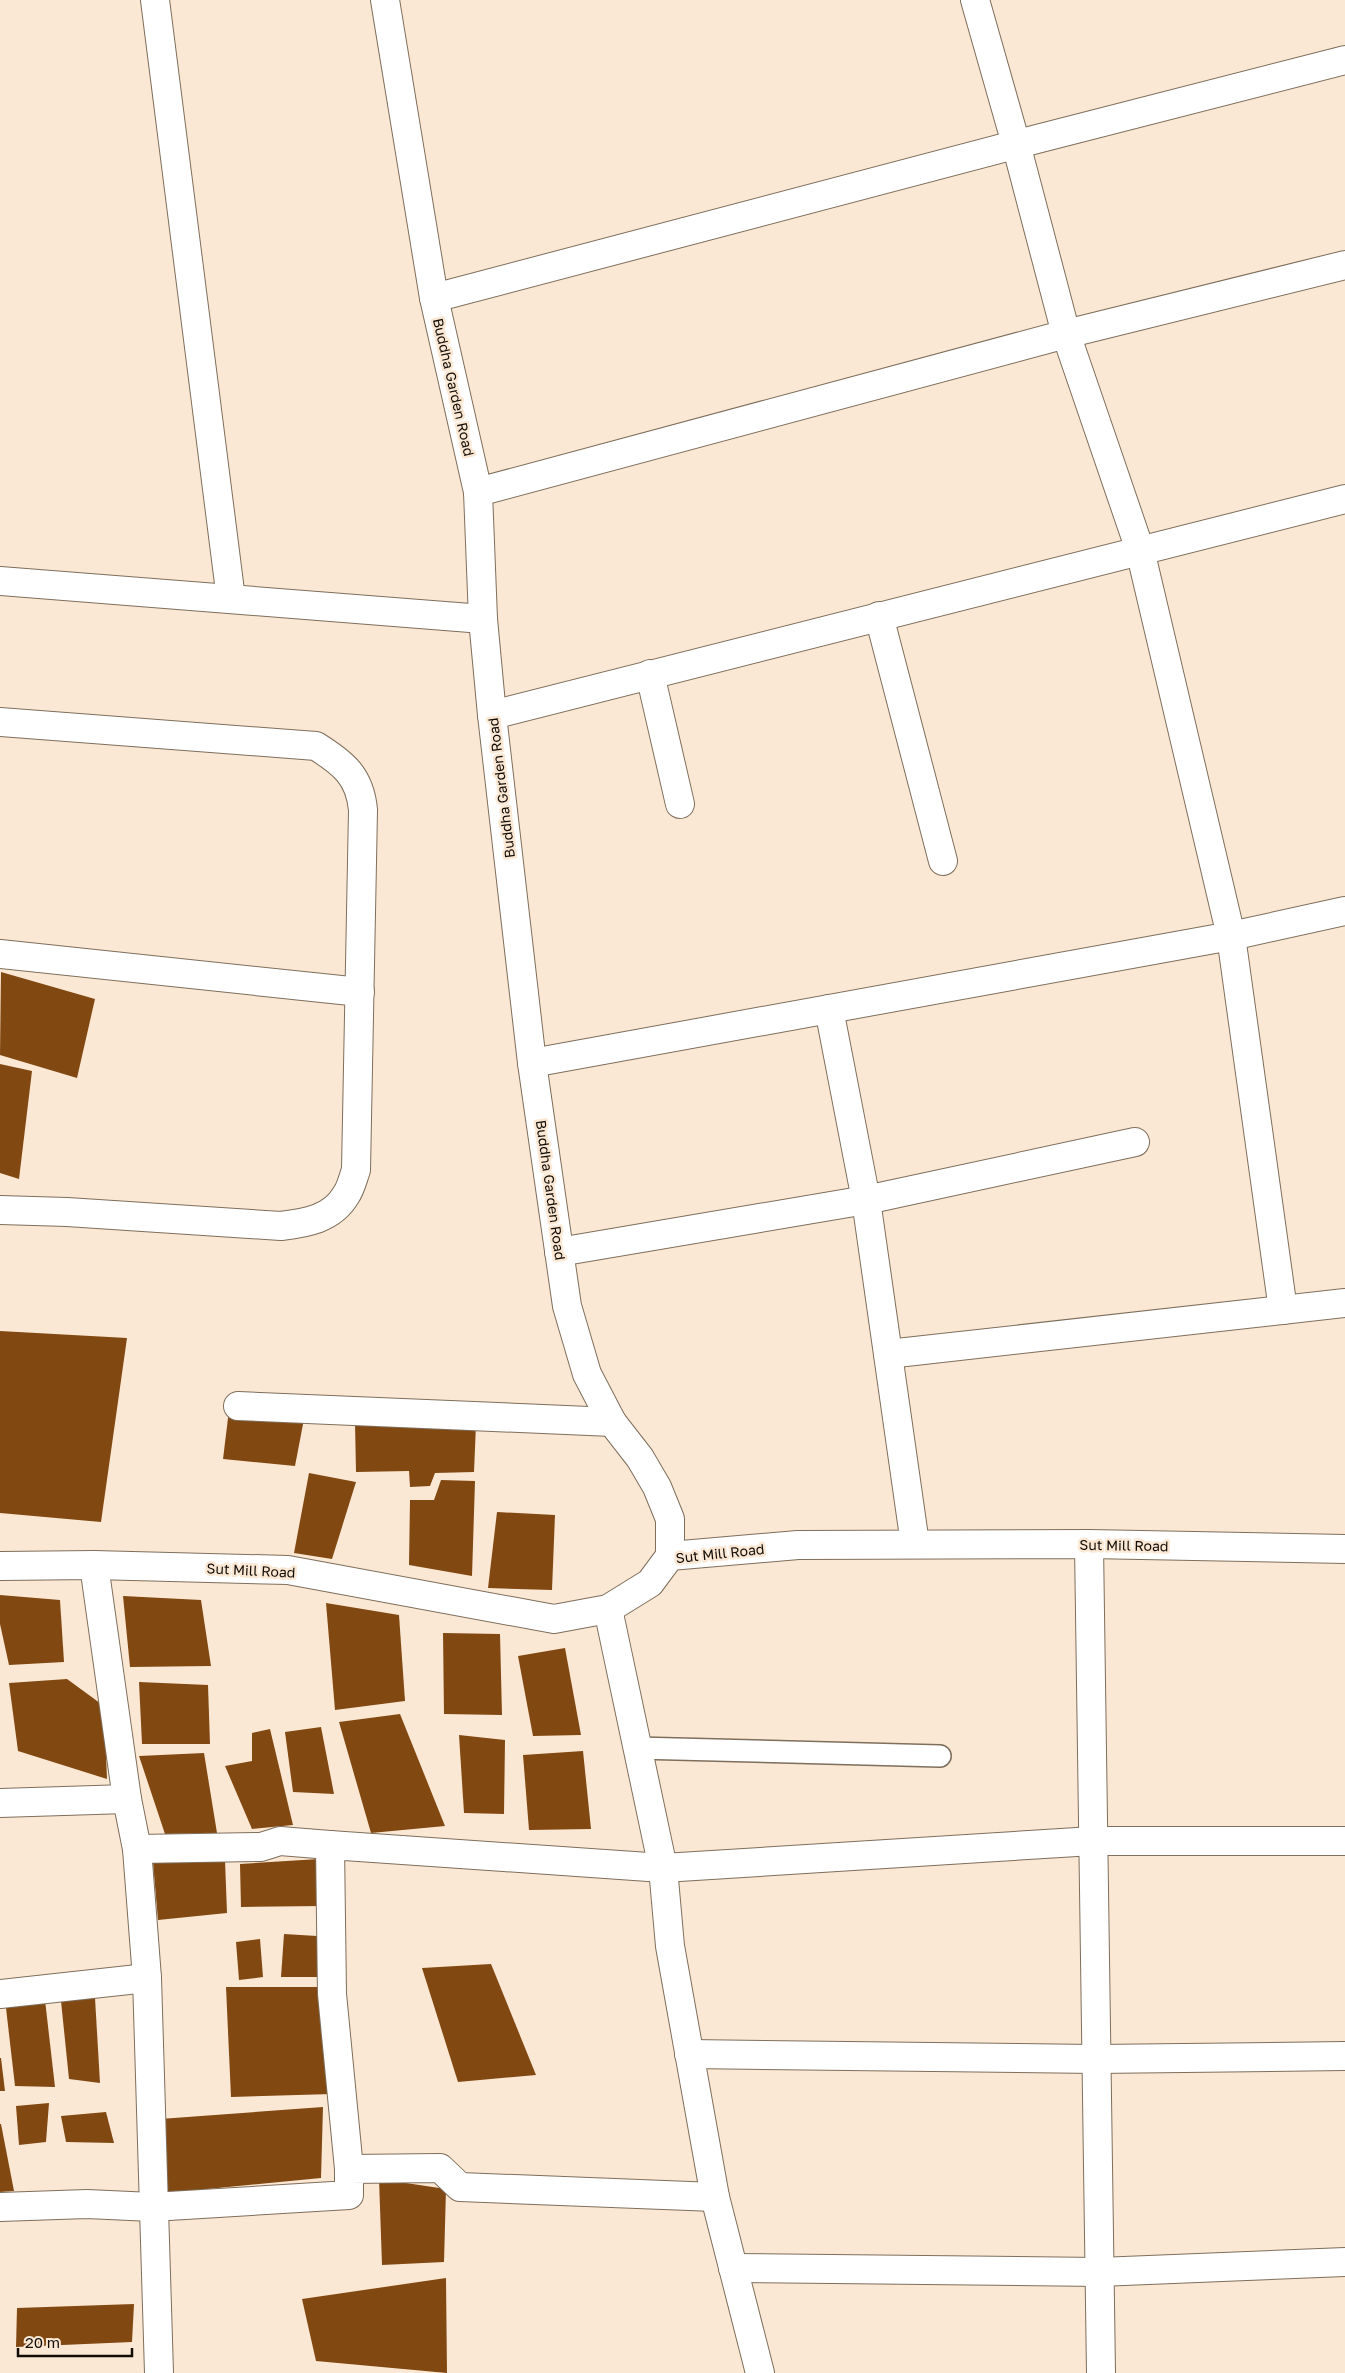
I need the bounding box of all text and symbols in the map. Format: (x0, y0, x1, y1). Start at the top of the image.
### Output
street label: Buddha Garden Road (430, 316, 478, 458)
street label: Buddha Garden Road (484, 717, 518, 859)
street label: Buddha Garden Road (533, 1119, 569, 1261)
street label: Sut Mill Road (1079, 1536, 1169, 1554)
street label: Sut Mill Road (675, 1540, 765, 1566)
street label: Sut Mill Road (206, 1559, 296, 1581)
scale bar (18, 2326, 131, 2358)
text: 20 m (25, 2333, 60, 2351)

